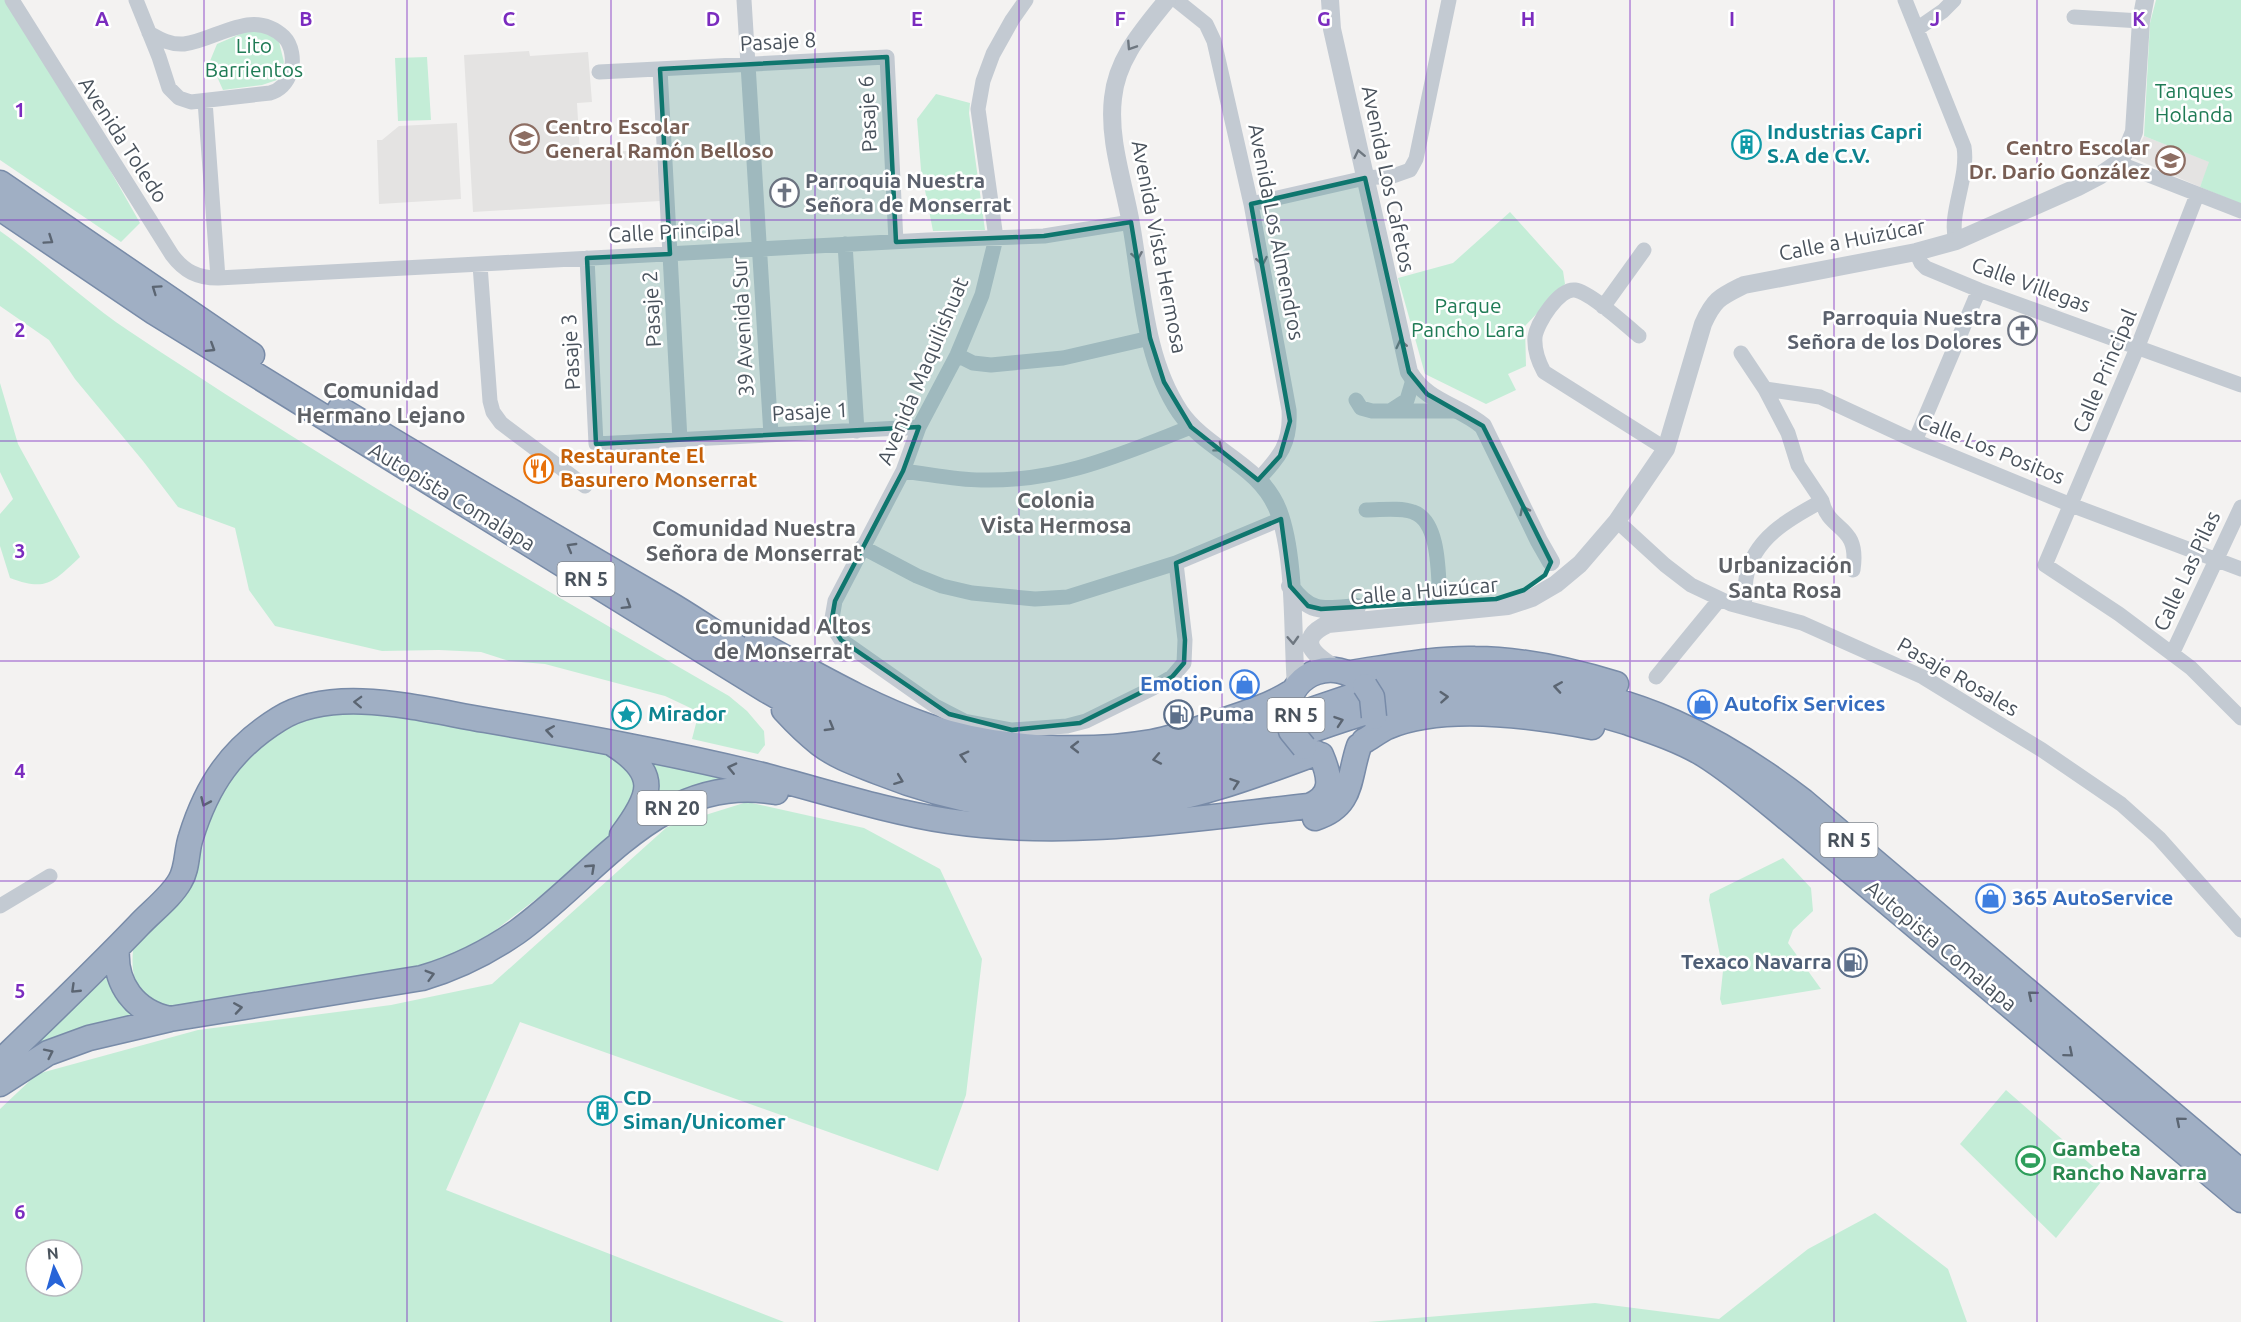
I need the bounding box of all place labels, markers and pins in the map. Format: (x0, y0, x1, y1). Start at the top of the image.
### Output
place label: Centro Escolar General Ramón Belloso (545, 114, 774, 162)
place label: Industrias Capri S.A de C.V. (1767, 119, 1922, 167)
school or university icon: Centro Escolar General Ramón Belloso (508, 123, 540, 155)
building icon: Industrias Capri S.A de C.V. (1730, 128, 1762, 160)
place label: Centro Escolar Dr. Darío González (1969, 135, 2150, 183)
school or university icon: Centro Escolar Dr. Darío González (2155, 144, 2187, 176)
place label: Parroquia Nuestra Señora de Monserrat (805, 168, 1012, 216)
church icon: Parroquia Nuestra Señora de Monserrat (768, 177, 800, 209)
place label: Parroquia Nuestra Señora de los Dolores (1787, 305, 2002, 353)
church icon: Parroquia Nuestra Señora de los Dolores (2007, 314, 2039, 346)
place label: Restaurante El Basurero Monserrat (560, 443, 757, 491)
restaurant icon: Restaurante El Basurero Monserrat (523, 452, 555, 484)
shop icon: Emotion (1228, 668, 1260, 700)
place label: Emotion (1140, 671, 1223, 695)
shop icon: Autofix Services (1687, 688, 1719, 720)
place label: Autofix Services (1724, 691, 1886, 715)
place icon: Mirador (611, 698, 643, 730)
fuel station icon: Puma (1162, 698, 1194, 730)
place label: Mirador (648, 701, 727, 725)
place label: Puma (1199, 701, 1254, 725)
shop icon: 365 AutoService (1975, 882, 2007, 914)
place label: 365 AutoService (2012, 885, 2173, 909)
fuel station icon: Texaco Navarra (1837, 946, 1869, 978)
place label: Texaco Navarra (1681, 949, 1832, 973)
place label: CD Siman/Unicomer (623, 1085, 786, 1133)
building icon: CD Siman/Unicomer (586, 1094, 618, 1126)
place label: Gambeta Rancho Navarra (2052, 1136, 2207, 1184)
sports icon: Gambeta Rancho Navarra (2015, 1145, 2047, 1177)

